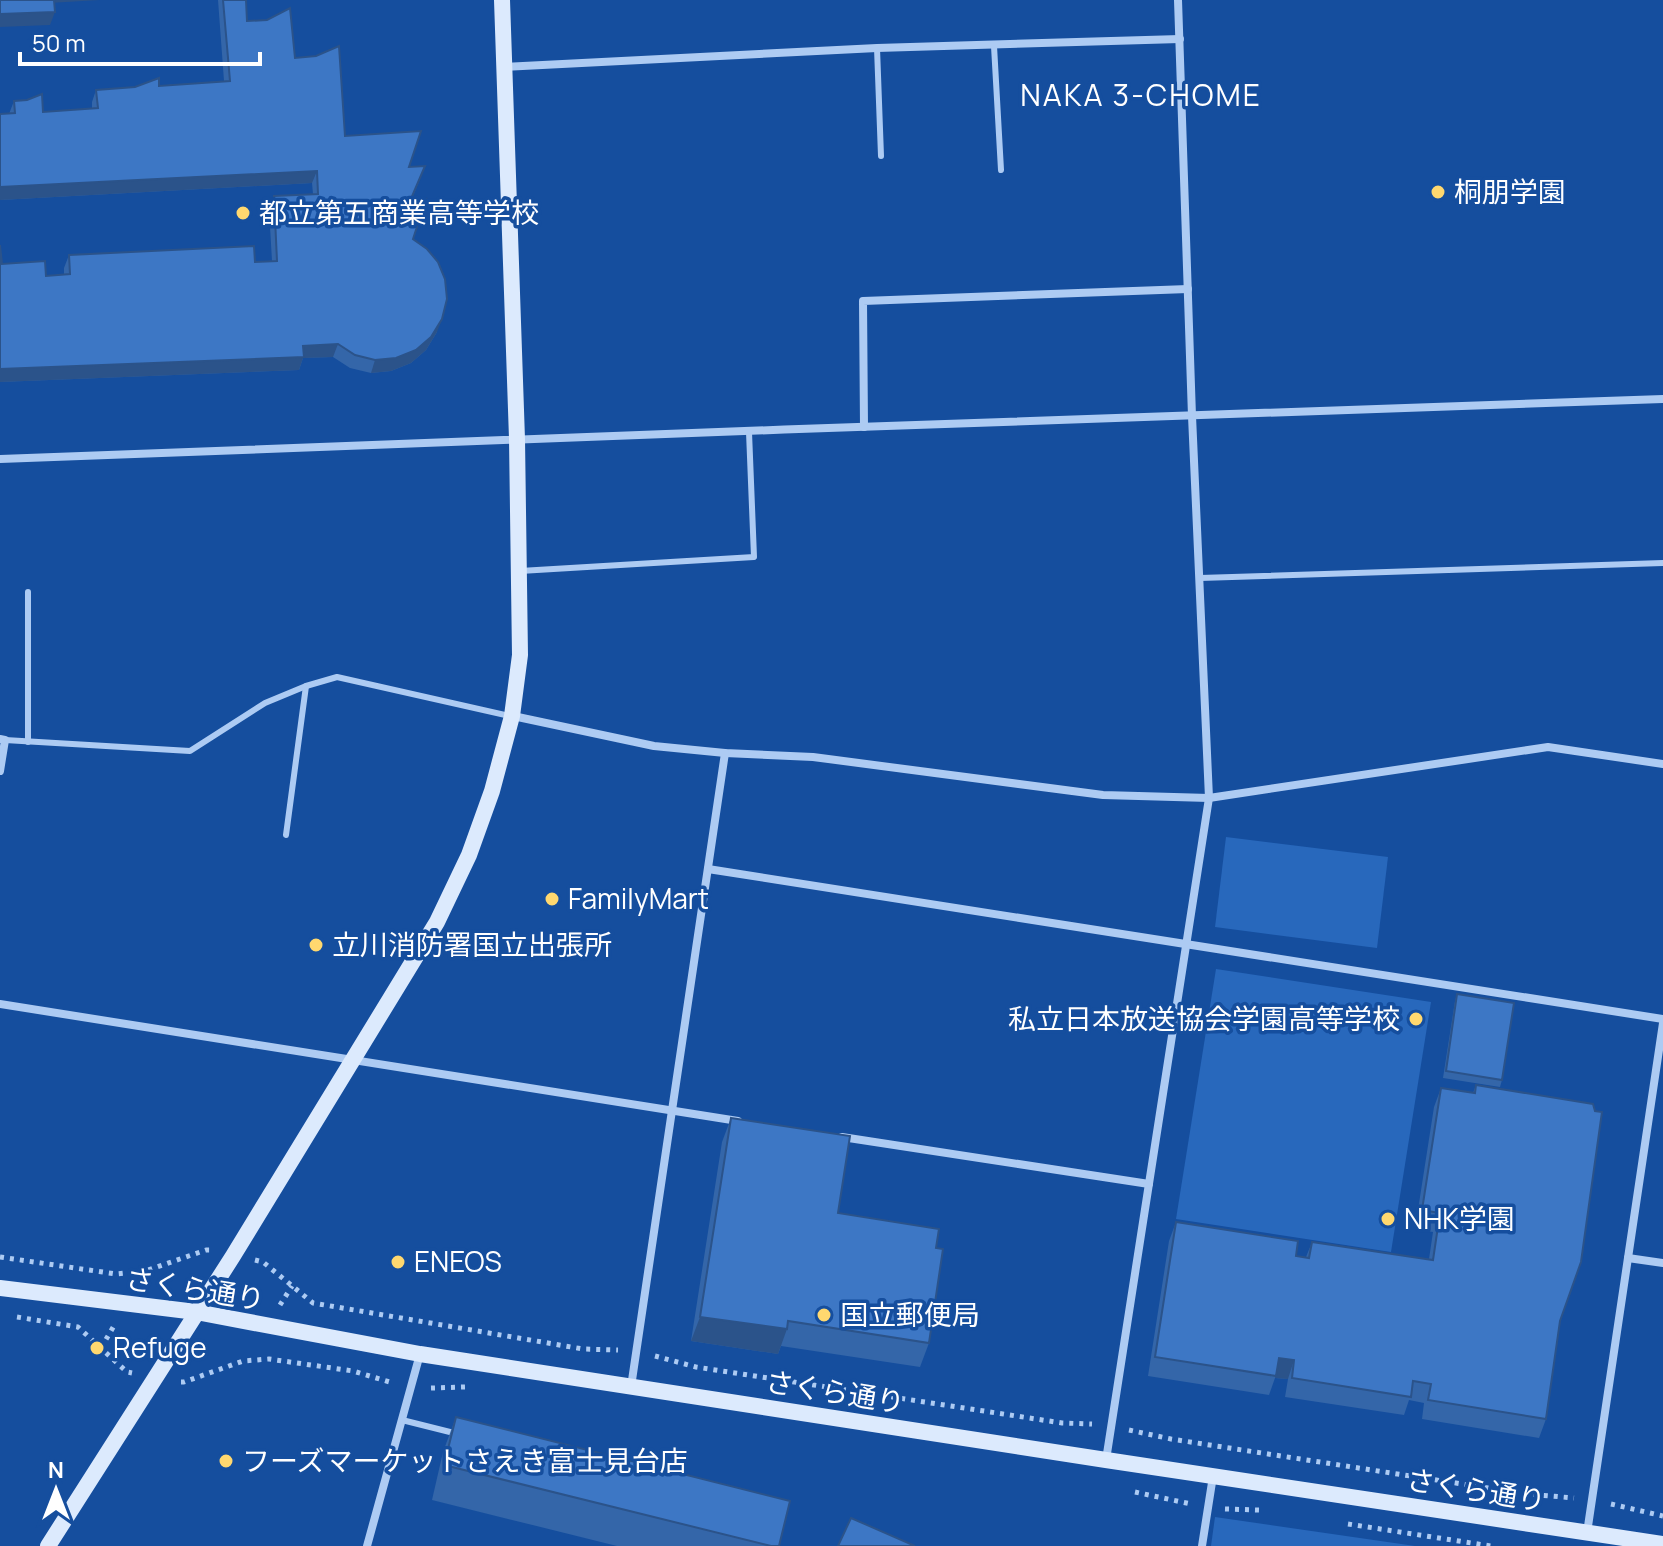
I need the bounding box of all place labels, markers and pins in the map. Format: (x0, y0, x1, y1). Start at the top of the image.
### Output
place label: 桐朋学園 (1454, 172, 1566, 210)
marker: 桐朋学園 (1429, 183, 1447, 201)
place label: 都立第五商業高等学校 (259, 193, 539, 231)
marker: 都立第五商業高等学校 (234, 204, 252, 222)
place label: FamilyMart (568, 879, 709, 917)
marker: FamilyMart (543, 890, 561, 908)
place label: 立川消防署国立出張所 (332, 925, 612, 963)
marker: 立川消防署国立出張所 (307, 936, 325, 954)
place label: 私立日本放送協会学園高等学校 (1008, 999, 1400, 1037)
marker: 私立日本放送協会学園高等学校 (1407, 1010, 1425, 1028)
place label: NHK学園 (1404, 1199, 1515, 1237)
marker: NHK学園 (1379, 1210, 1397, 1228)
place label: ENEOS (414, 1242, 502, 1280)
marker: ENEOS (389, 1253, 407, 1271)
place label: 国立郵便局 (840, 1295, 980, 1333)
marker: 国立郵便局 (815, 1306, 833, 1324)
place label: Refuge (113, 1328, 207, 1366)
marker: Refuge (88, 1339, 106, 1357)
place label: フーズマーケットさえき富士見台店 (242, 1441, 688, 1479)
marker: フーズマーケットさえき富士見台店 (217, 1452, 235, 1470)

